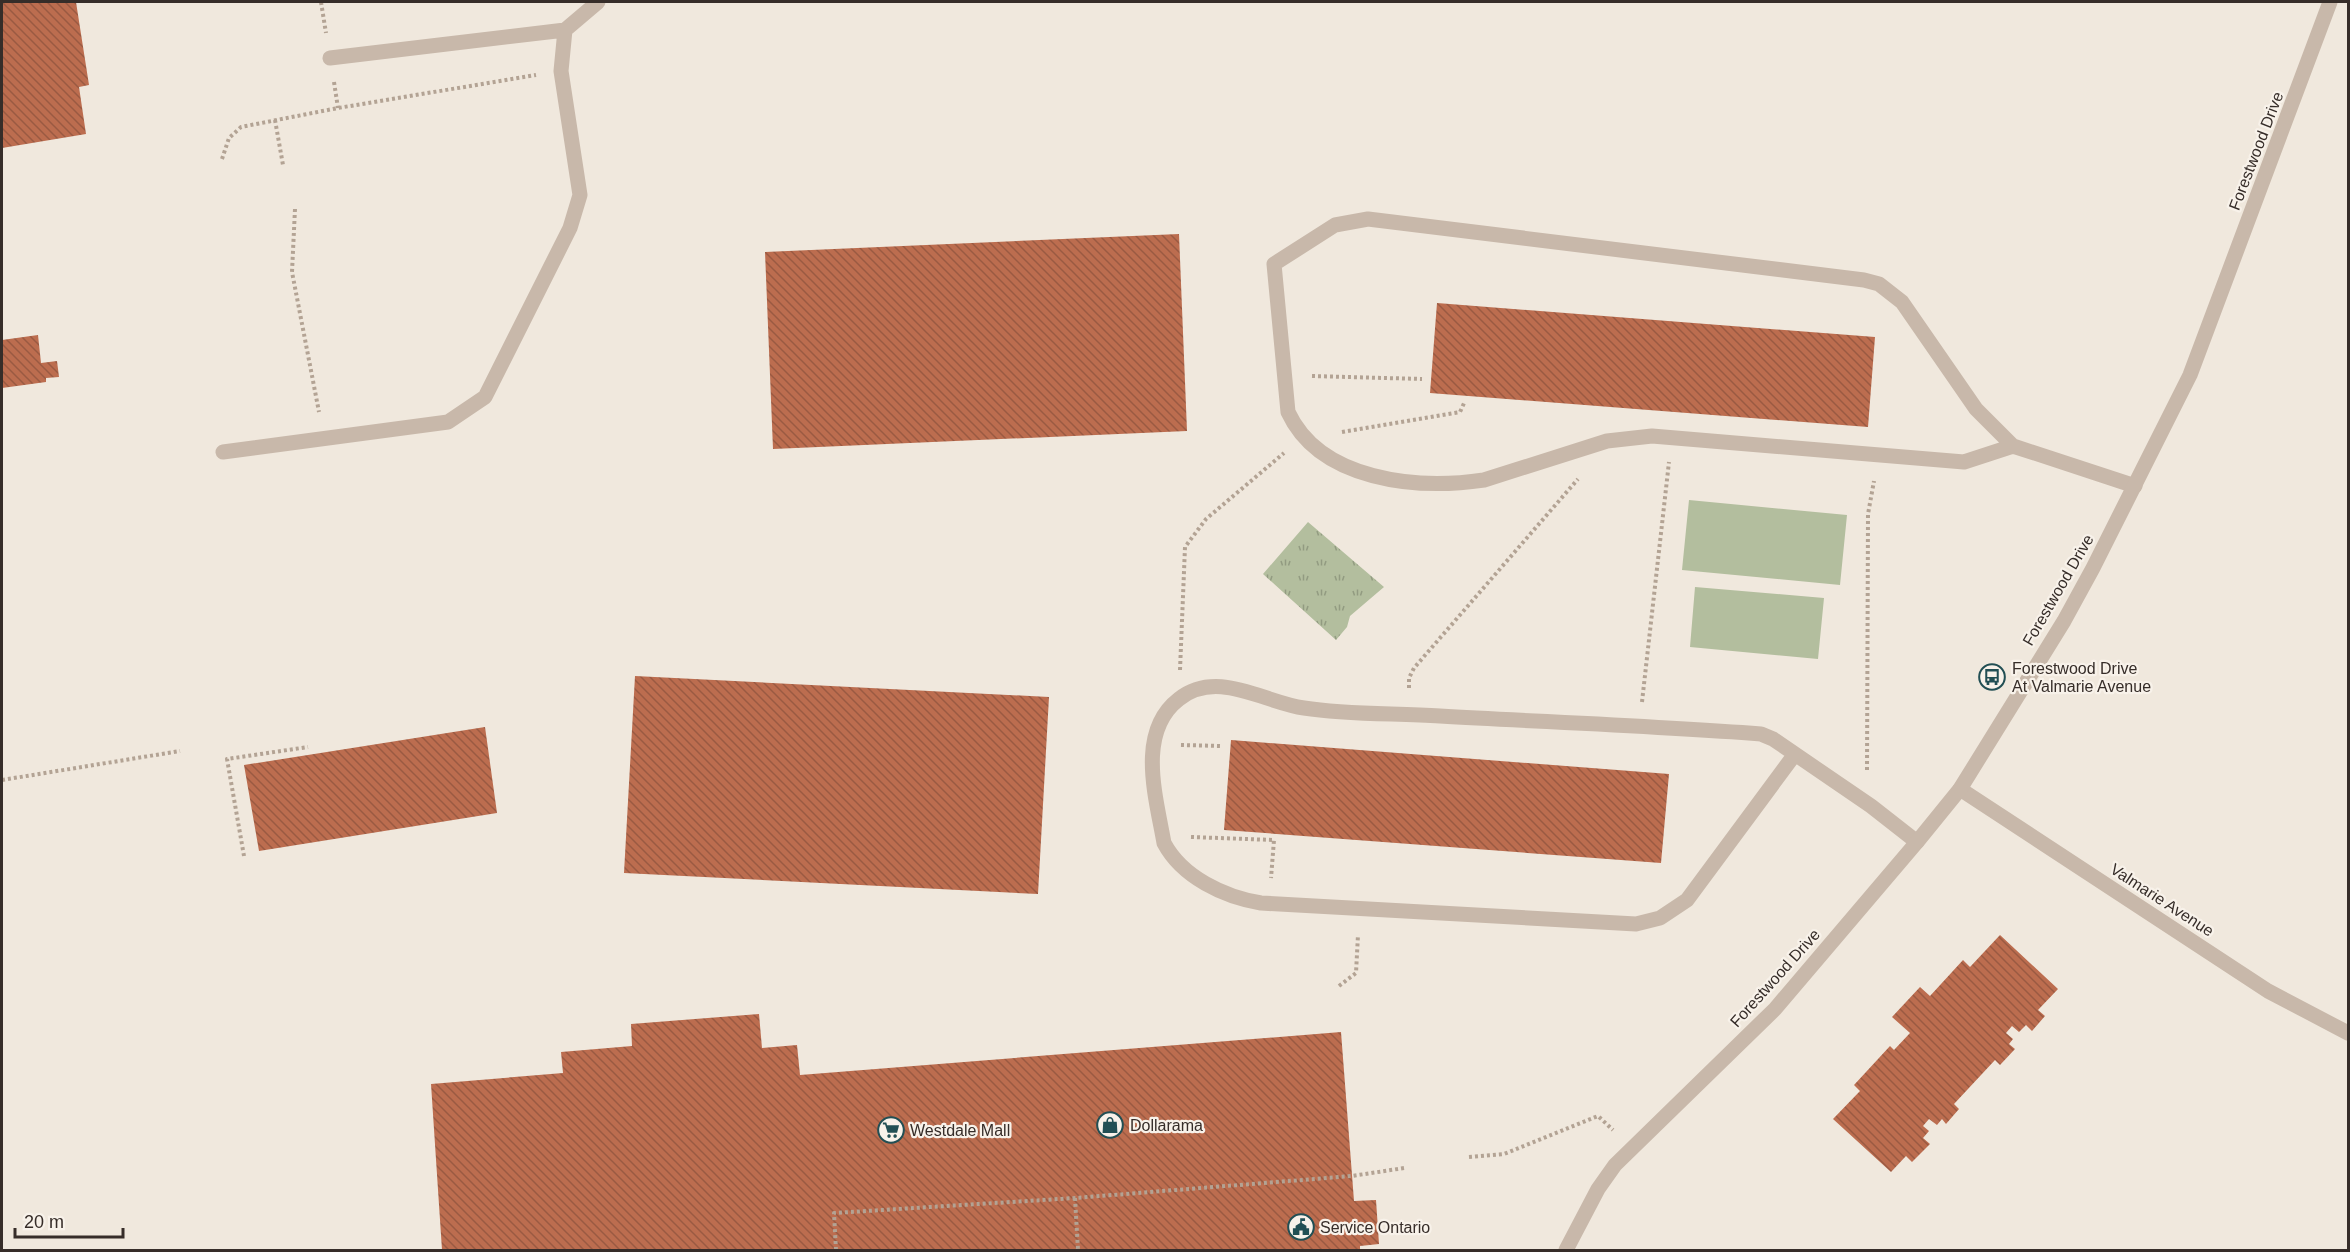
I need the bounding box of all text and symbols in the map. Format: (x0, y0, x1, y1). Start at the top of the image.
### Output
street label: Forestwood Drive (2226, 89, 2286, 213)
street label: Forestwood Drive (2019, 531, 2097, 649)
place label: Forestwood Drive At Valmarie Avenue (2012, 660, 2151, 695)
bus stop icon: Forestwood Drive At Valmarie Avenue (1977, 662, 2007, 692)
street label: Valmarie Avenue (2107, 860, 2217, 940)
street label: Forestwood Drive (1727, 926, 1823, 1030)
shop icon: Dollarama (1095, 1110, 1125, 1140)
supermarket icon: Westdale Mall (876, 1115, 906, 1145)
place label: Dollarama (1130, 1117, 1203, 1134)
place label: Westdale Mall (910, 1122, 1010, 1139)
scale bar (15, 1201, 123, 1239)
text: 20 m (24, 1212, 64, 1232)
public building icon: Service Ontario (1286, 1212, 1316, 1242)
place label: Service Ontario (1320, 1219, 1430, 1236)

